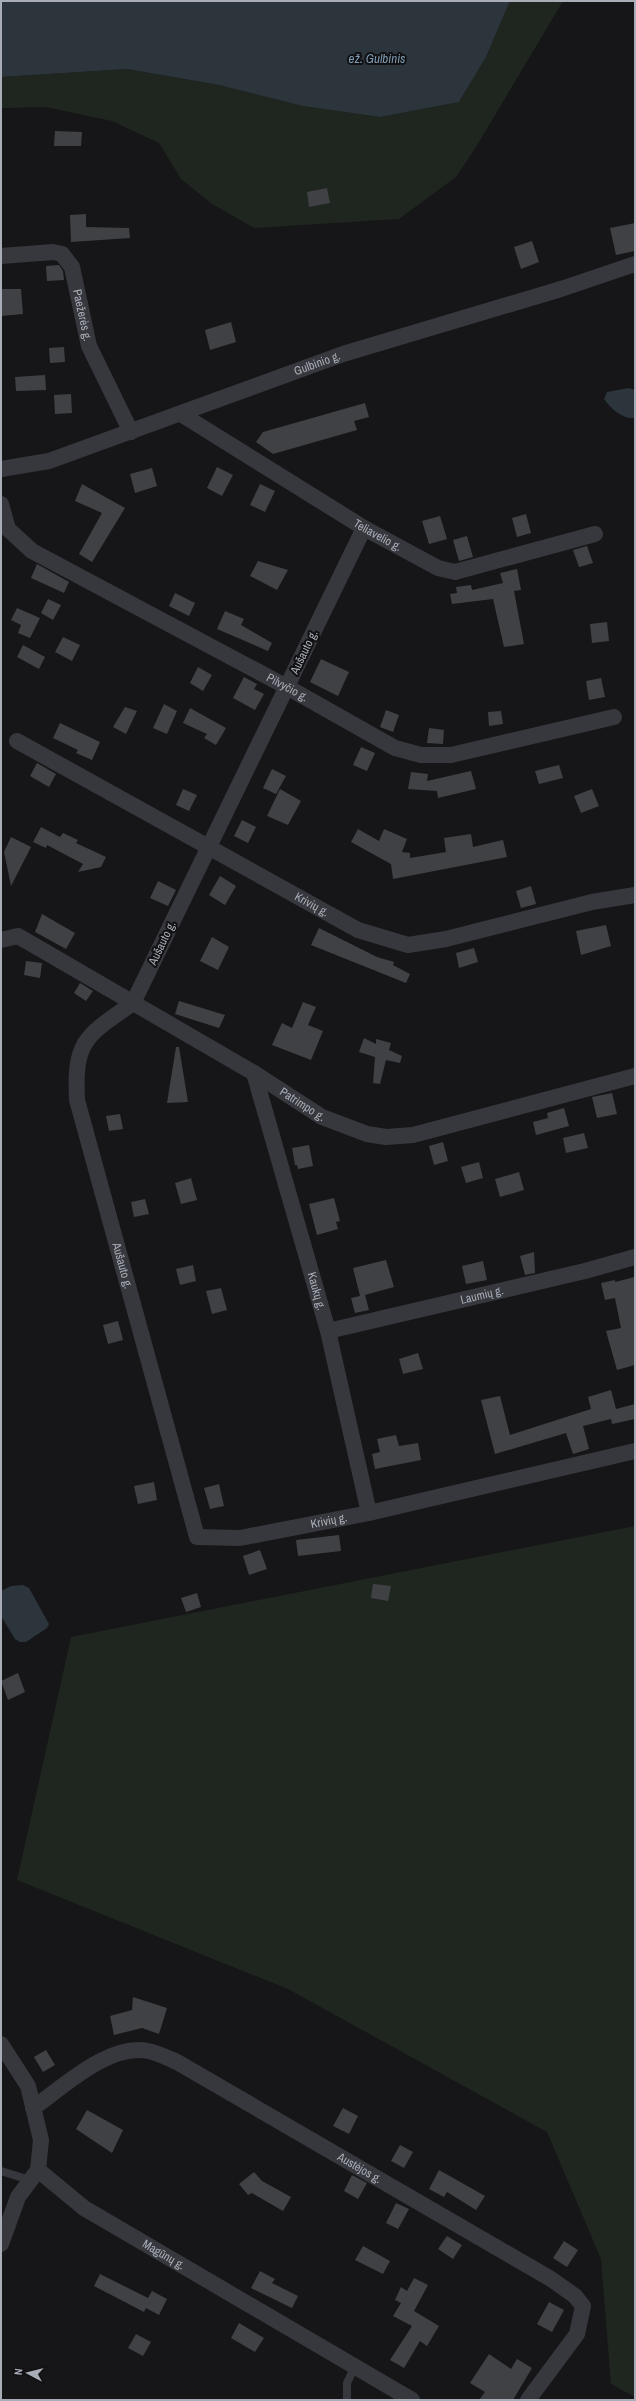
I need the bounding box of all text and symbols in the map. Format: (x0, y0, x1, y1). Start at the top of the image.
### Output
water label: ež. Gulbinis (349, 50, 405, 67)
street label: Paežerės g. (69, 288, 96, 343)
street label: Gulbinio g. (292, 348, 343, 379)
street label: Teliavelio g. (350, 515, 405, 555)
street label: Aušauto g. (286, 627, 322, 678)
street label: Pilvyčio g. (264, 669, 311, 705)
street label: Krivių g. (292, 888, 332, 920)
street label: Aušauto g. (144, 918, 180, 969)
street label: Patrimpo g. (277, 1084, 327, 1125)
street label: Aušauto g. (108, 1240, 136, 1290)
street label: Kaukų g. (304, 1270, 330, 1312)
street label: Laumių g. (459, 1282, 505, 1308)
street label: Krivių g. (309, 1509, 348, 1532)
street label: Austėjos g. (334, 2148, 385, 2187)
street label: Magūnų g. (140, 2236, 188, 2273)
north arrow (8, 2353, 48, 2393)
text: N (11, 2368, 25, 2376)

